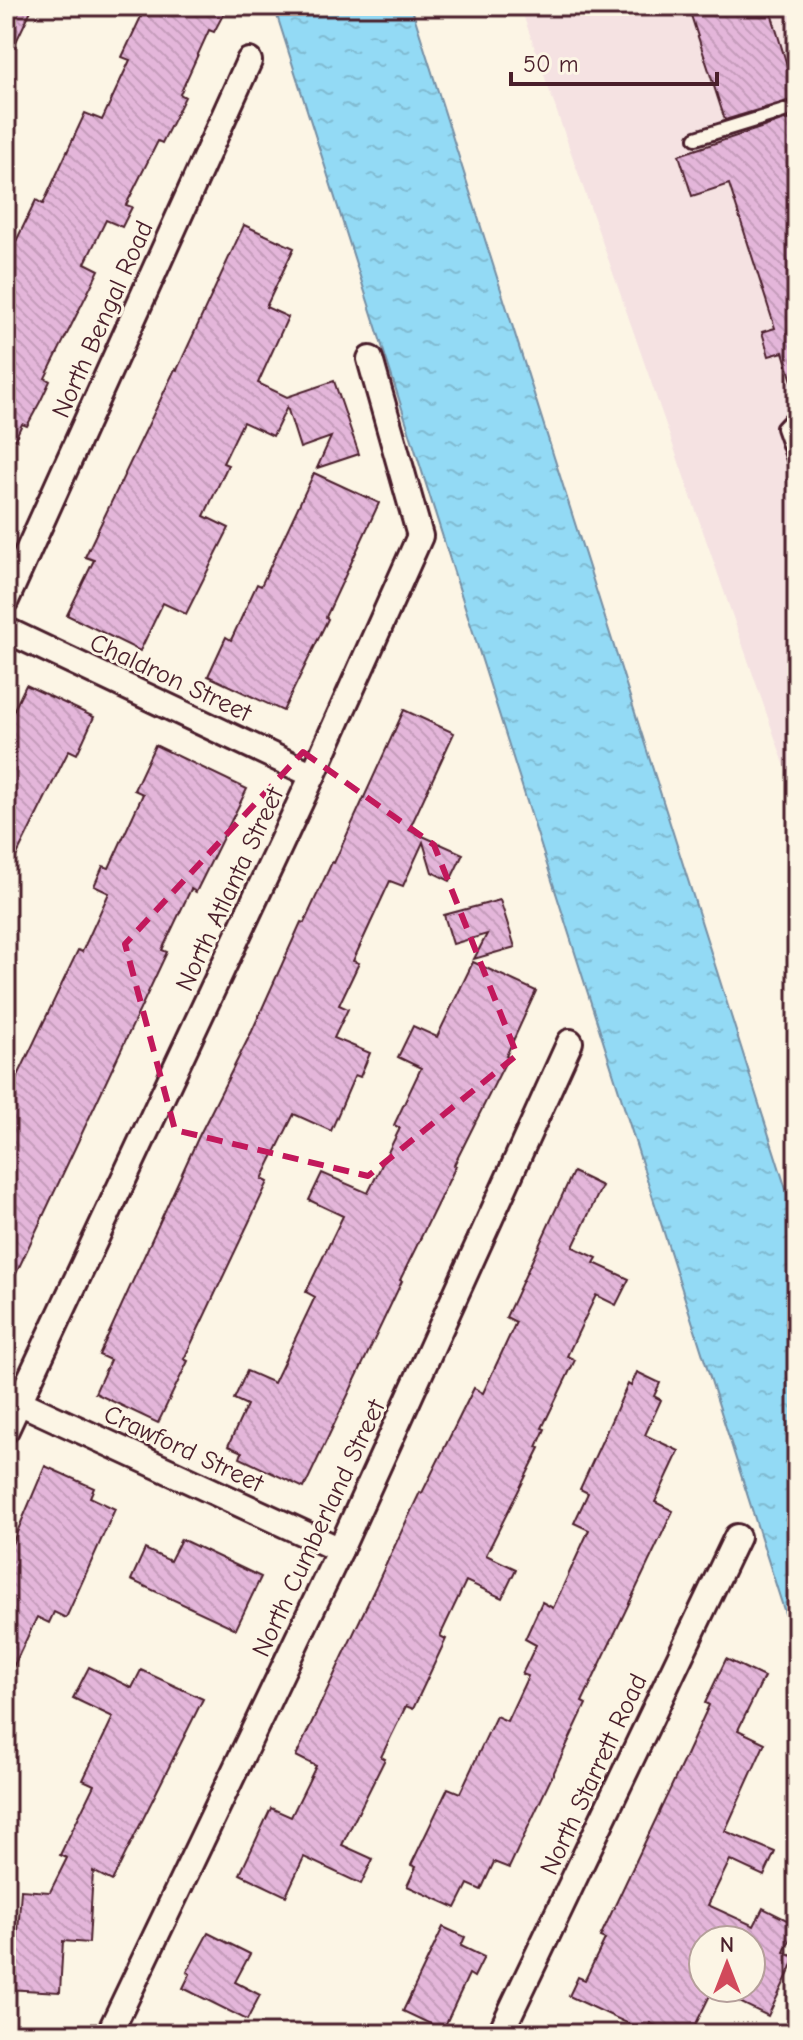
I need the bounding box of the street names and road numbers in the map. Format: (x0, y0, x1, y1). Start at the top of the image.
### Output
street label: North Bengal Road (46, 216, 160, 423)
street label: Chaldron Street (85, 627, 257, 729)
street label: North Atlanta Street (170, 781, 291, 996)
street label: North Cumberland Street (246, 1394, 392, 1662)
street label: Crawford Street (99, 1399, 269, 1500)
street label: North Starrett Road (534, 1669, 654, 1880)

